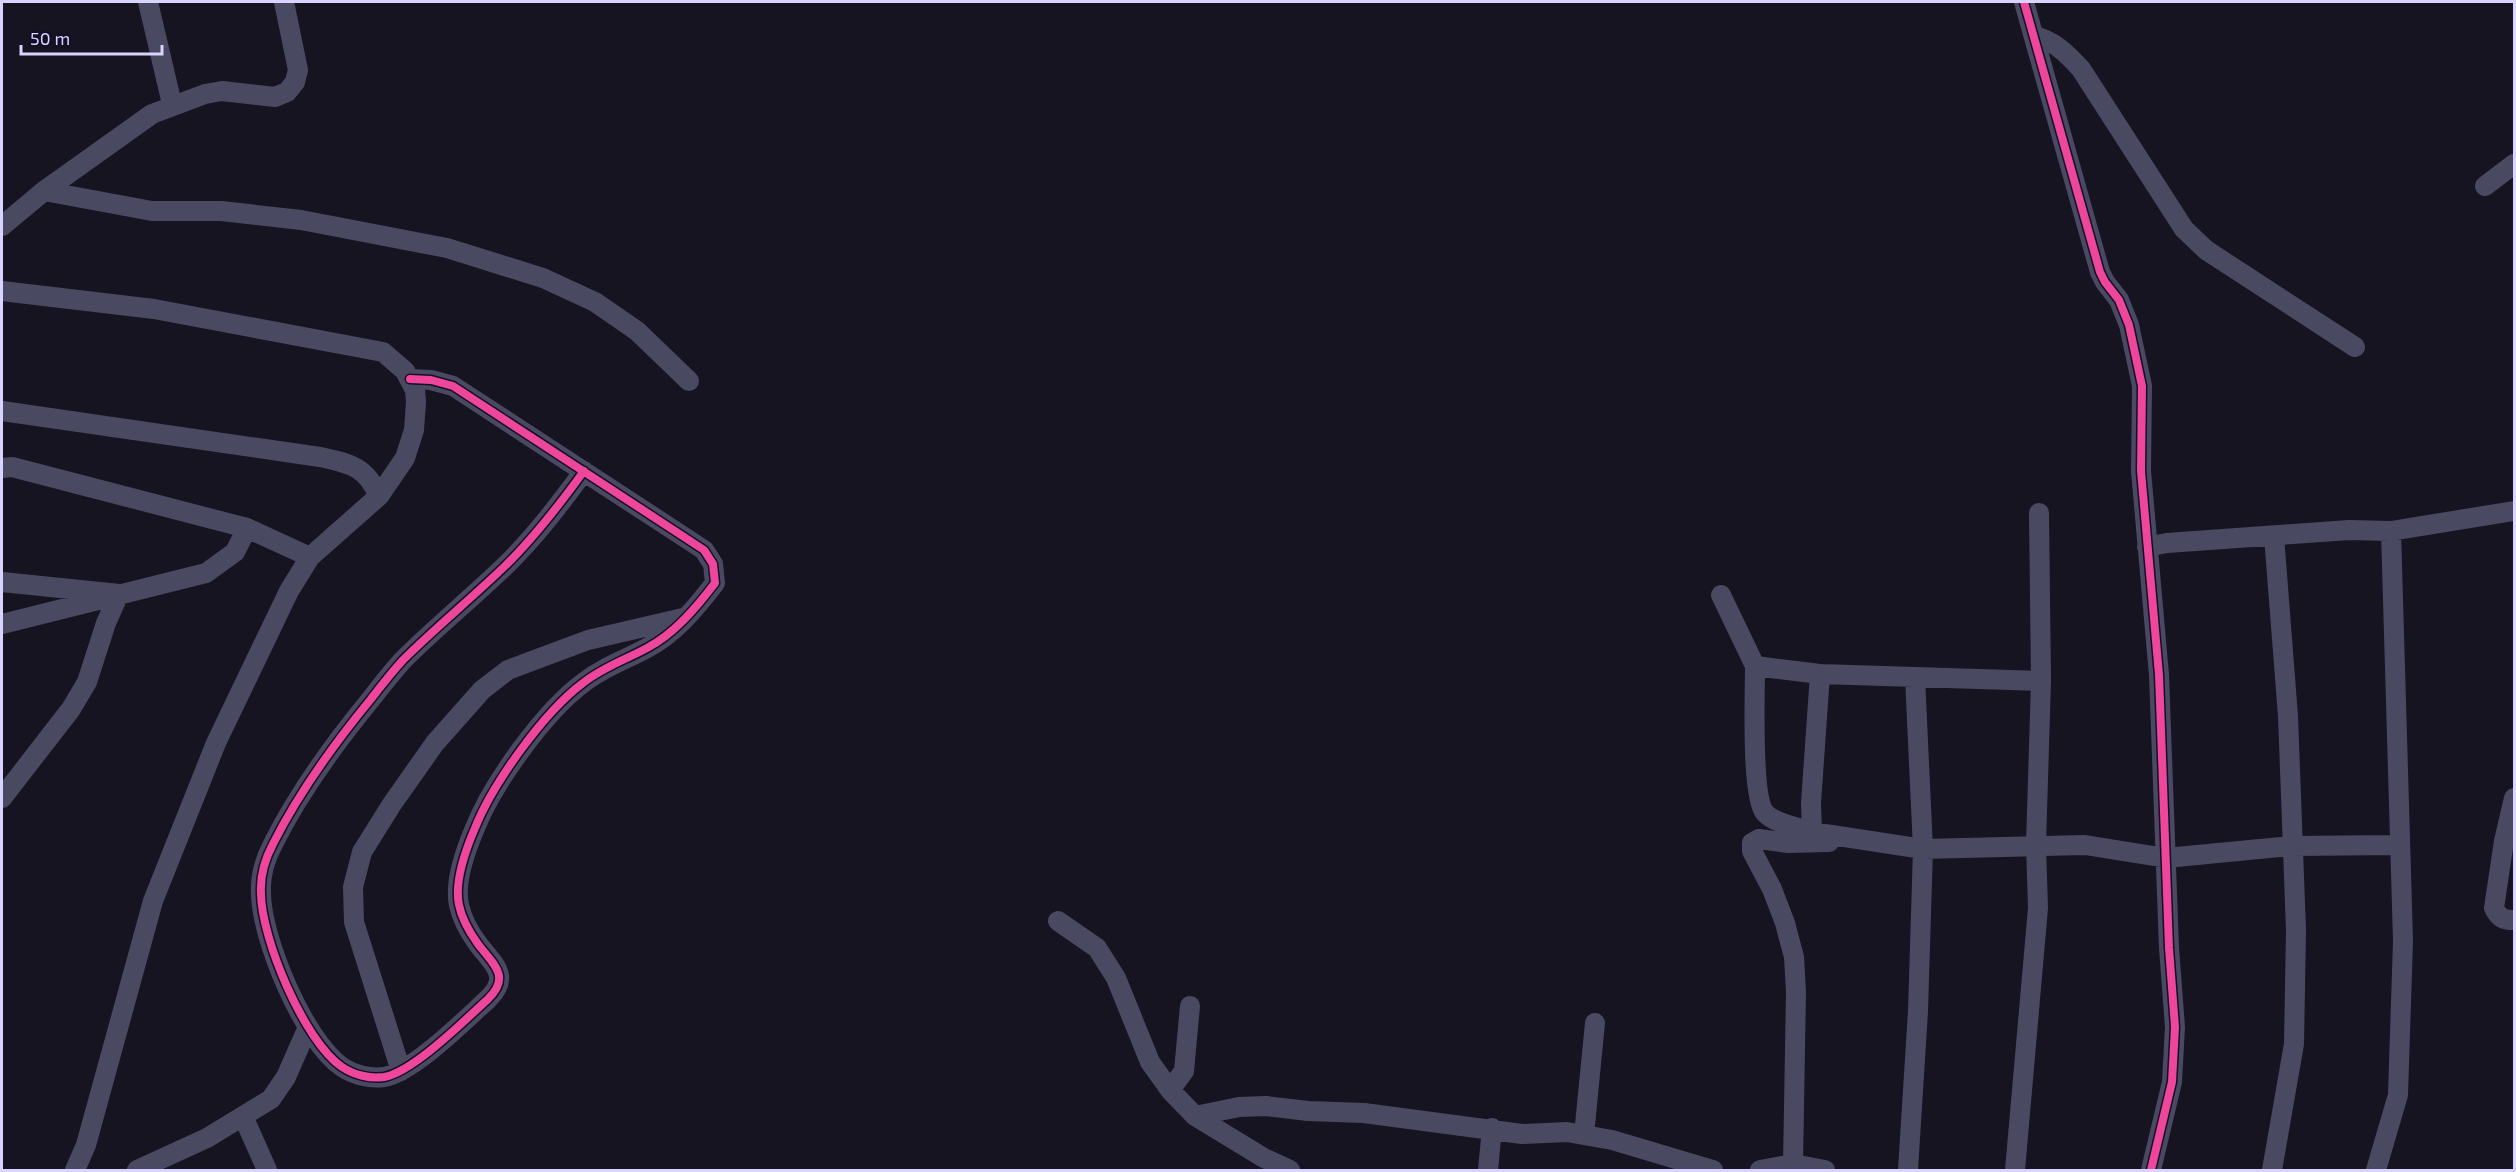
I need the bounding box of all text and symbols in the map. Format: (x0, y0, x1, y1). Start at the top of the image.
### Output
scale bar (21, 18, 162, 56)
text: 50 m (30, 27, 70, 49)

